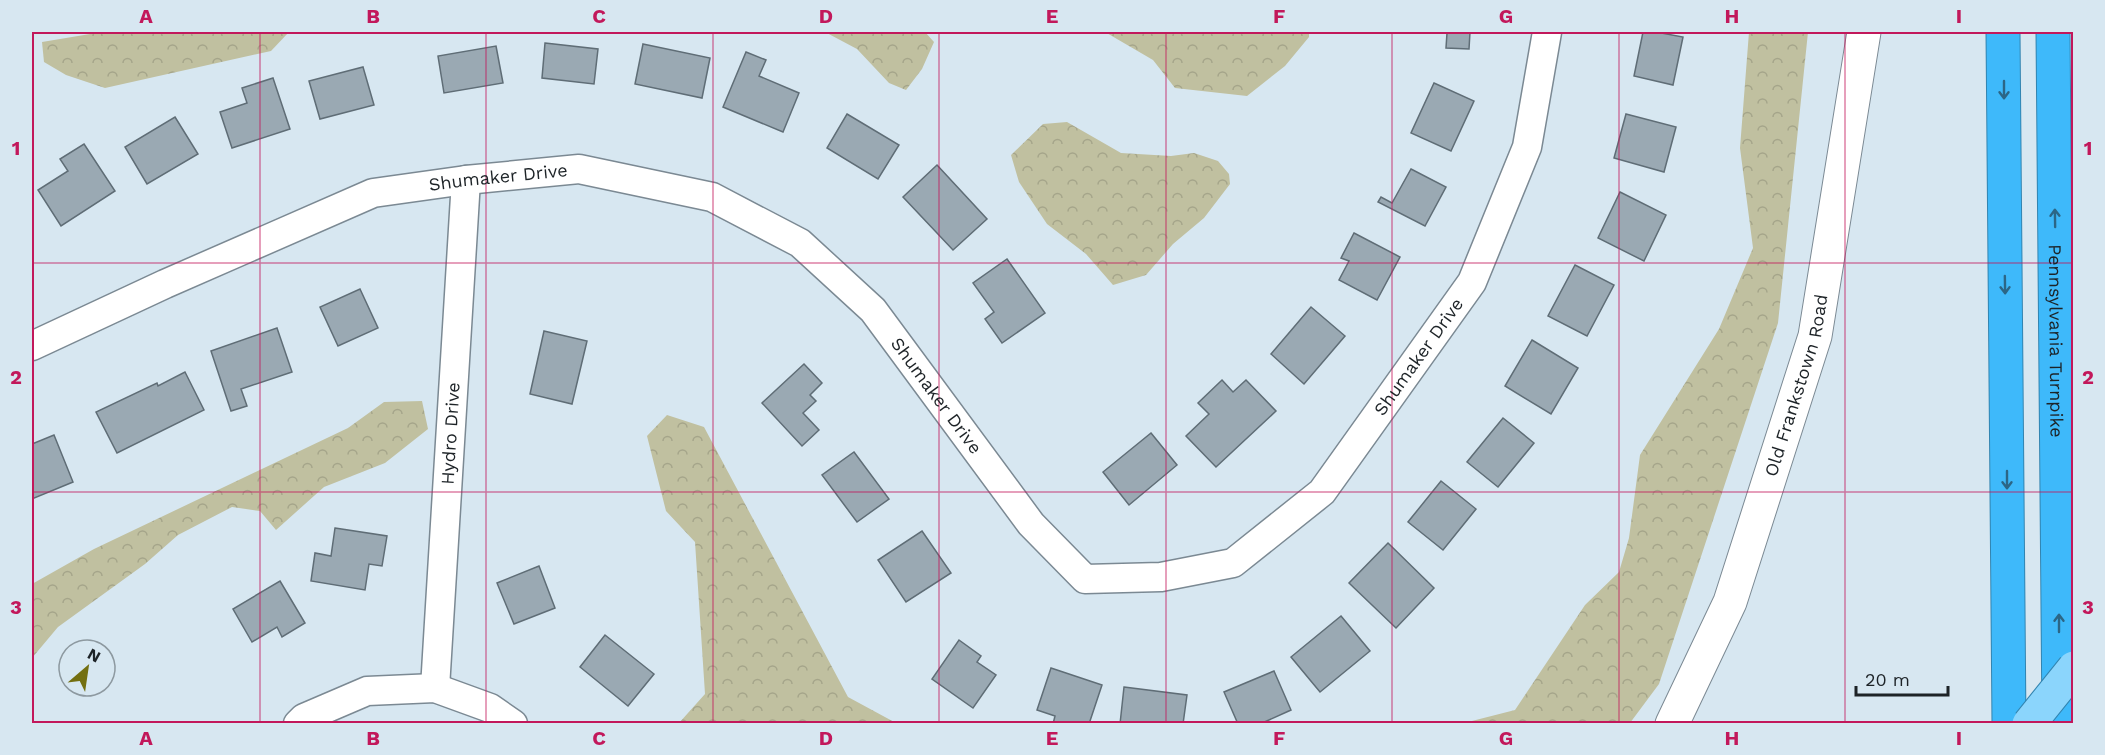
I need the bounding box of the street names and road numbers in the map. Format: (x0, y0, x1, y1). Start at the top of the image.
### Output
street label: Shumaker Drive (427, 159, 568, 195)
street label: Pennsylvania Turnpike (2045, 244, 2068, 438)
street label: Old Frankstown Road (1760, 293, 1832, 479)
street label: Shumaker Drive (1369, 294, 1467, 419)
street label: Shumaker Drive (887, 333, 986, 458)
street label: Hydro Drive (436, 382, 464, 485)

